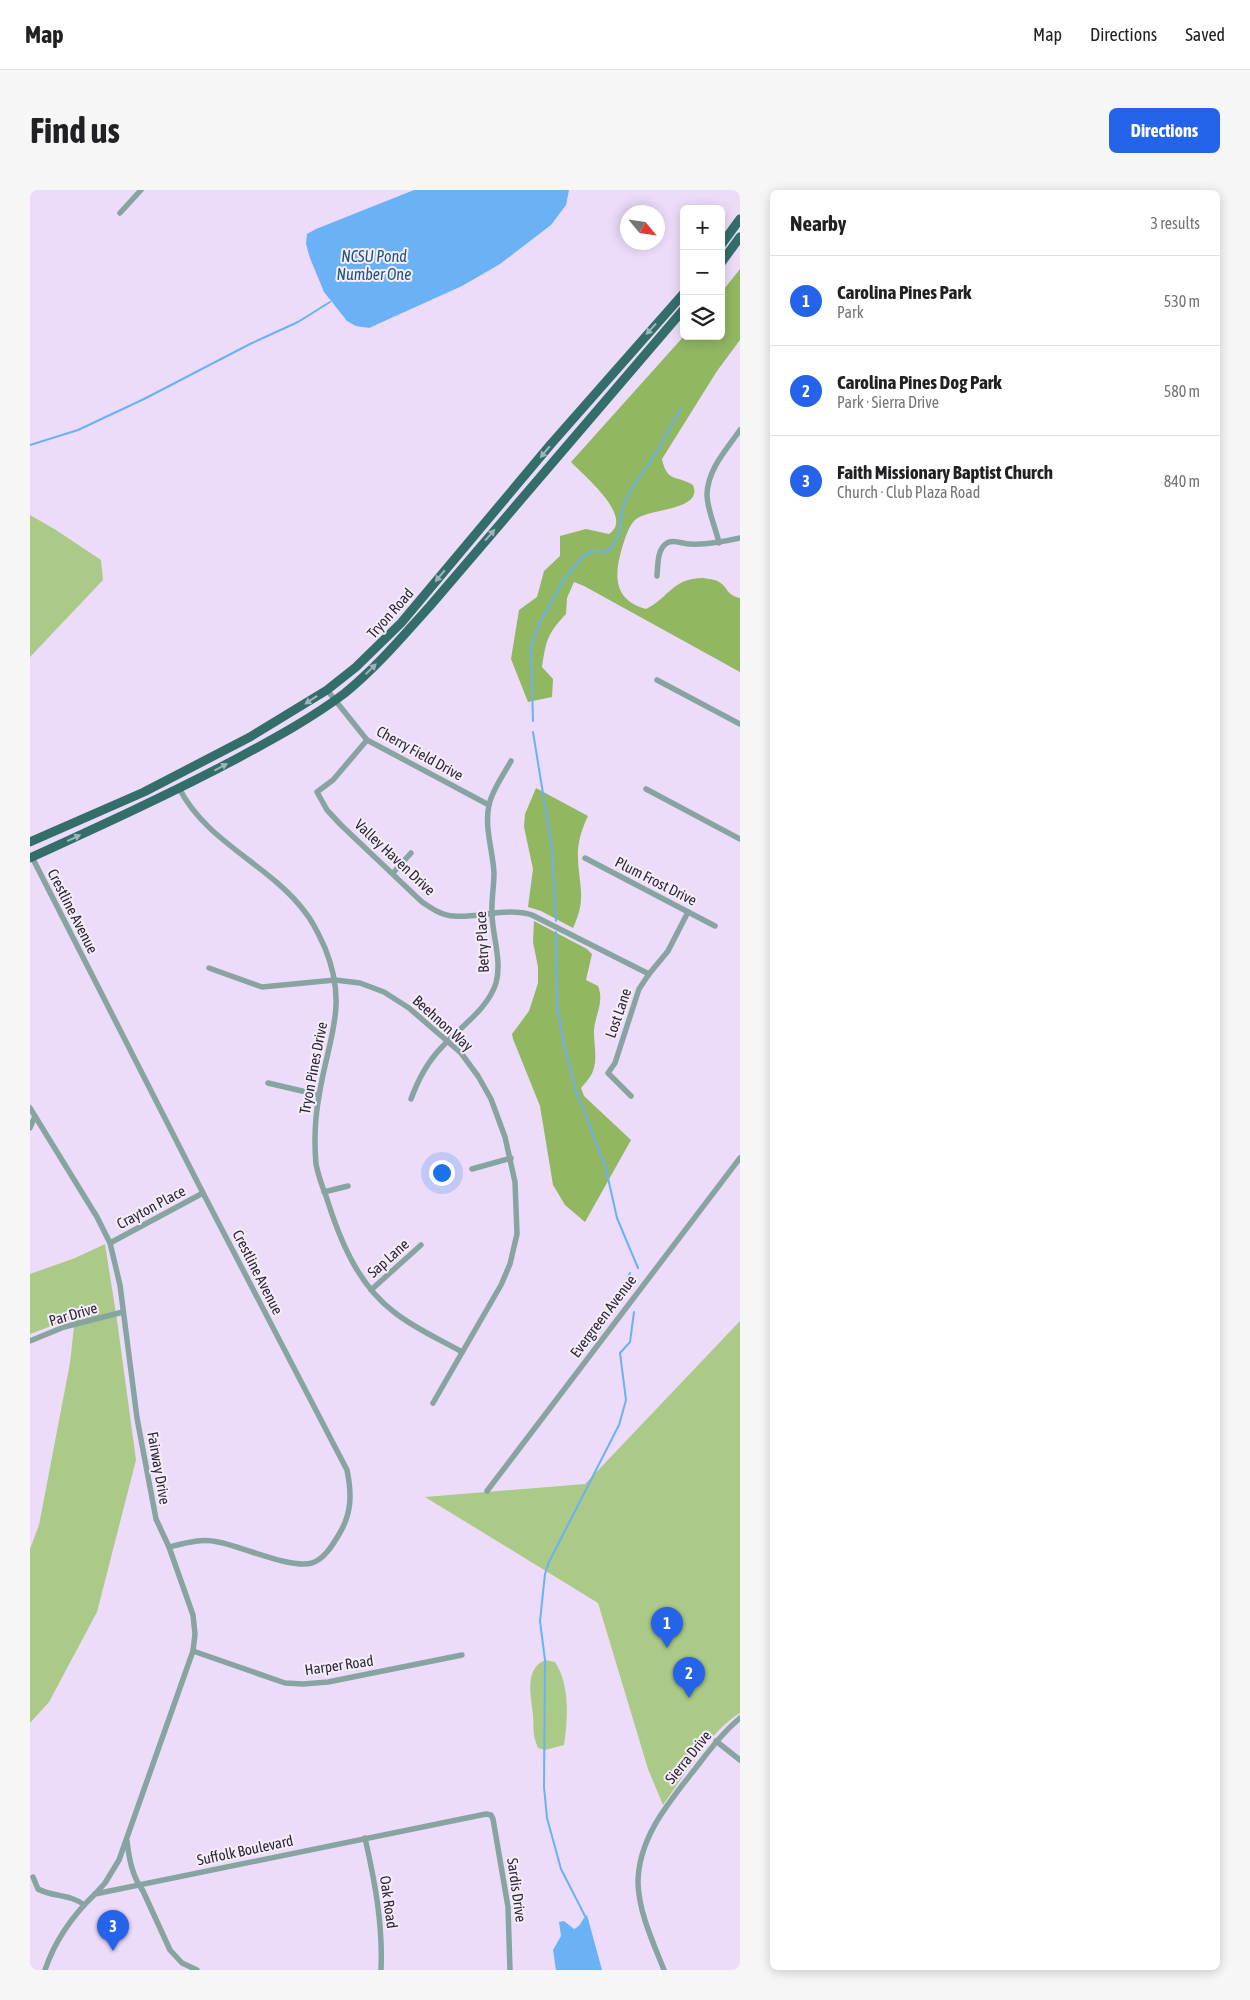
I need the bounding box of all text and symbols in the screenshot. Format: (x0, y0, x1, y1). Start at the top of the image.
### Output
text: Map (25, 21, 64, 48)
text: Map (1033, 24, 1062, 45)
text: Directions (1090, 24, 1157, 45)
text: Saved (1185, 24, 1225, 45)
button: Directions (1109, 108, 1220, 153)
text: Find us (30, 110, 120, 150)
north arrow (620, 205, 665, 250)
map controls (680, 205, 725, 340)
button: + (680, 205, 725, 250)
text: Nearby (790, 211, 846, 235)
text: 3 results (1150, 214, 1200, 232)
water label: NCSU Pond Number One (337, 247, 411, 283)
button: − (680, 250, 725, 295)
text: Carolina Pines Park (837, 281, 971, 303)
text: 1 (802, 292, 810, 310)
text: 530 m (1164, 292, 1200, 310)
button: layers (680, 295, 725, 340)
text: Park (837, 303, 864, 321)
one-way arrow (645, 323, 657, 335)
text: Carolina Pines Dog Park (837, 371, 1002, 393)
text: 2 (802, 382, 810, 400)
text: 580 m (1164, 382, 1200, 400)
text: Park · Sierra Drive (837, 393, 939, 411)
one-way arrow (539, 445, 550, 458)
text: Faith Missionary Baptist Church (837, 461, 1053, 483)
text: 3 (802, 472, 810, 490)
text: 840 m (1164, 472, 1200, 490)
text: Church · Club Plaza Road (837, 483, 980, 501)
one-way arrow (485, 529, 496, 542)
one-way arrow (435, 570, 446, 583)
street label: Tryon Road (363, 585, 417, 641)
one-way arrow (365, 664, 377, 676)
one-way arrow (304, 696, 318, 705)
street label: Cherry Field Drive (374, 722, 466, 784)
one-way arrow (213, 763, 228, 771)
street label: Valley Haven Drive (351, 815, 439, 899)
one-way arrow (67, 834, 81, 842)
street label: Plum Frost Drive (612, 853, 700, 909)
street label: Crestline Avenue (44, 866, 102, 956)
street label: Betry Place (472, 911, 492, 973)
street label: Lost Lane (602, 986, 634, 1040)
street label: Beehnon Way (409, 992, 477, 1054)
street label: Tryon Pines Drive (296, 1020, 330, 1116)
your location (429, 1160, 455, 1186)
street label: Crayton Place (114, 1182, 188, 1232)
street label: Crestline Avenue (229, 1227, 287, 1317)
street label: Sap Lane (364, 1235, 412, 1281)
street label: Evergreen Avenue (567, 1271, 640, 1360)
street label: Par Drive (47, 1299, 99, 1329)
street label: Fairway Drive (144, 1430, 174, 1506)
pin: 1 (651, 1607, 683, 1648)
street label: Harper Road (304, 1652, 374, 1678)
pin: 2 (673, 1657, 705, 1698)
street label: Sierra Drive (661, 1727, 715, 1787)
street label: Suffolk Boulevard (195, 1832, 295, 1868)
street label: Sardis Drive (504, 1857, 530, 1923)
street label: Oak Road (377, 1875, 401, 1929)
pin: 3 (97, 1910, 129, 1951)

